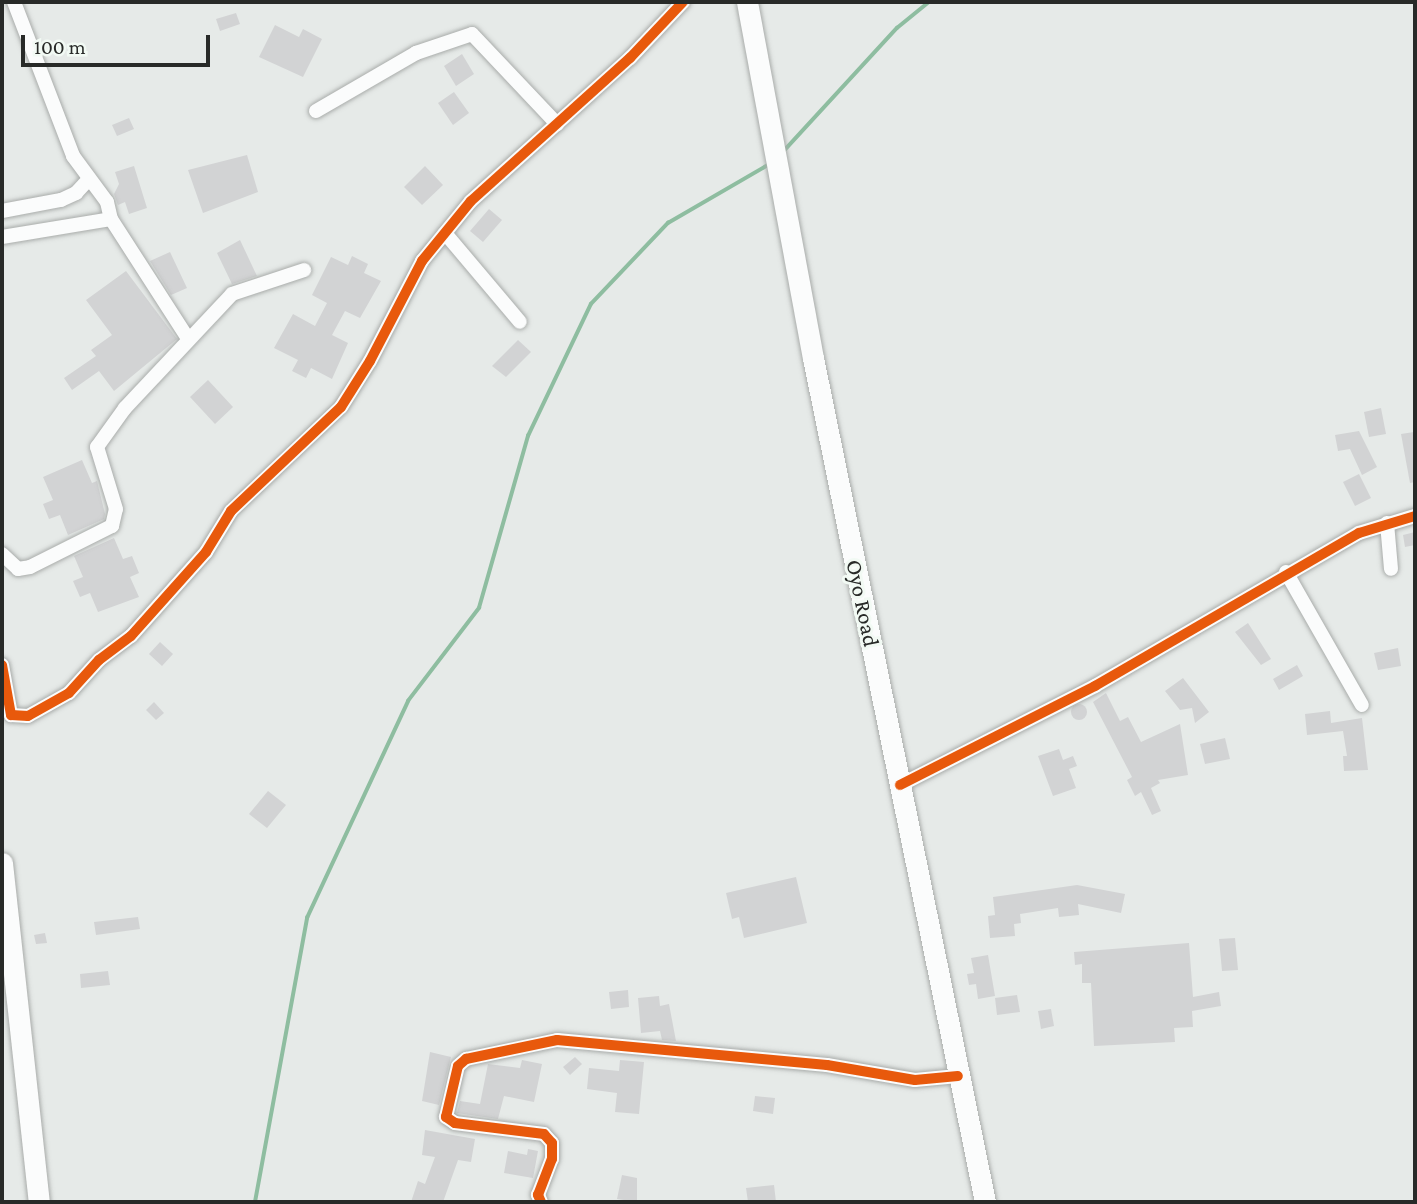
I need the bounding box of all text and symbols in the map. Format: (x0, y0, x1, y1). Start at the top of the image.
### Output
scale bar (24, 21, 214, 65)
text: 100 m (34, 35, 86, 59)
street label: Oyo Road (840, 557, 886, 649)

